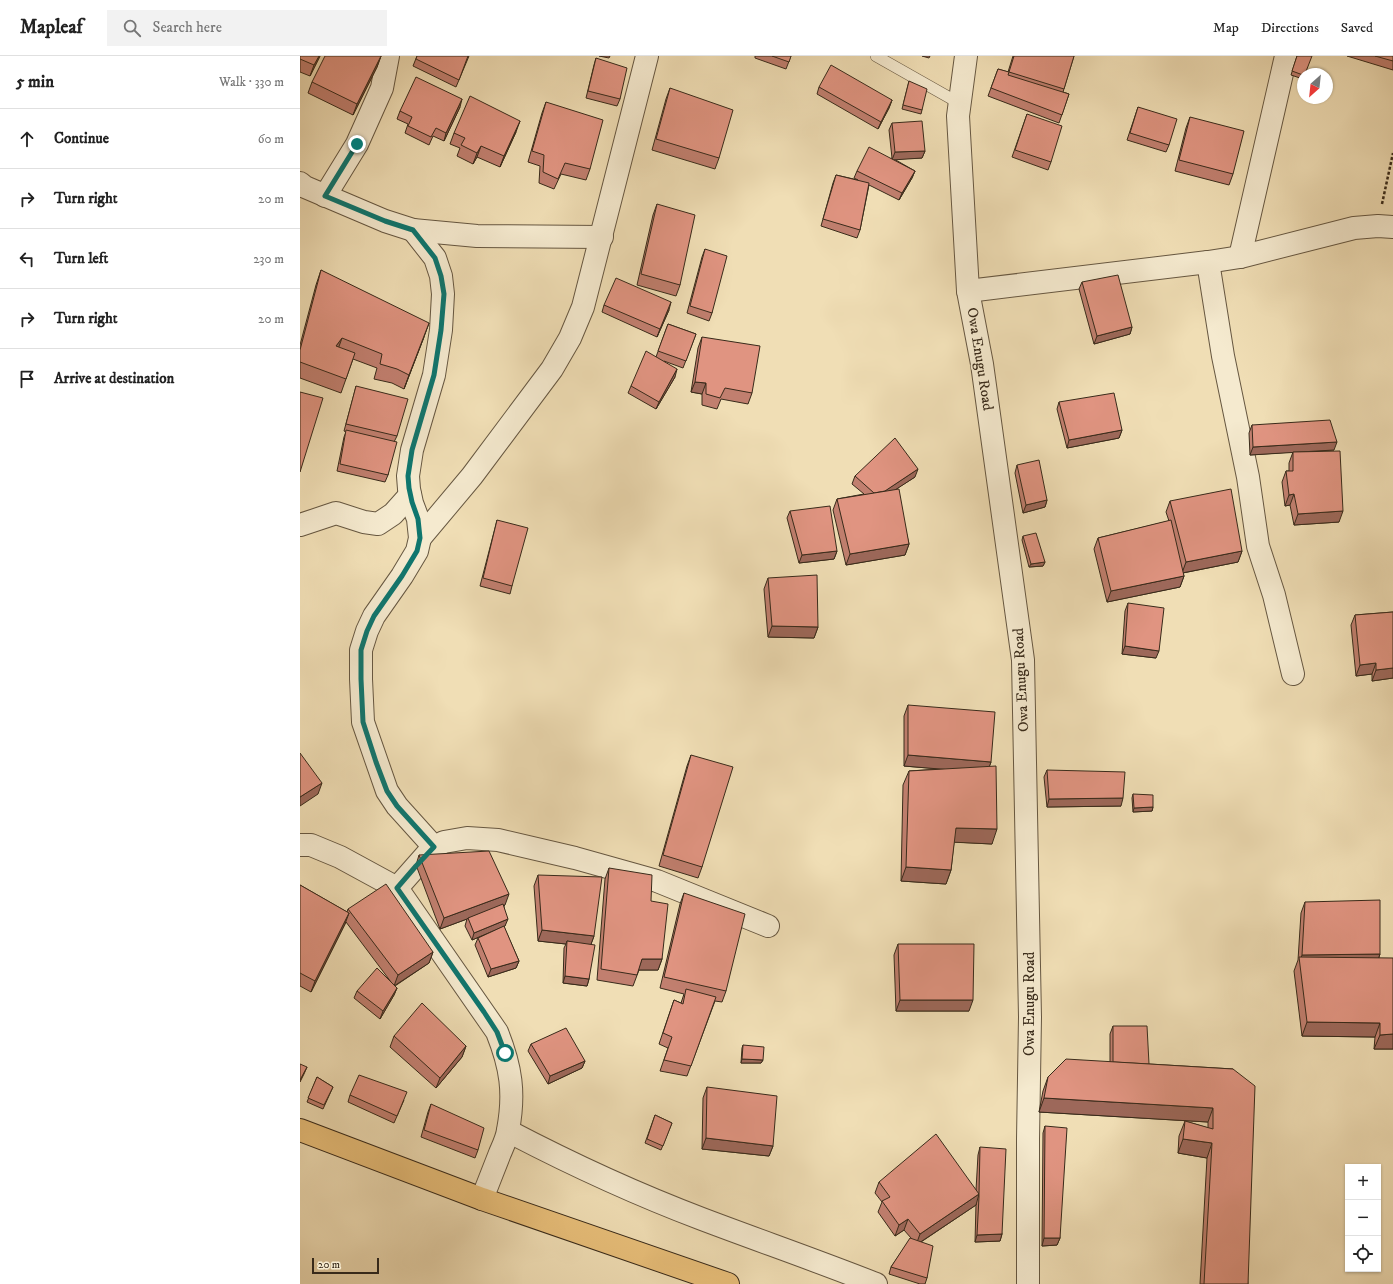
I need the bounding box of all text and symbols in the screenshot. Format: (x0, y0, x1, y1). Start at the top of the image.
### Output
search box (107, 10, 387, 46)
text: Mapleaf (20, 16, 83, 39)
icon: search (121, 17, 143, 39)
text: Search here (153, 18, 222, 37)
text: Map (1213, 19, 1239, 37)
text: Directions (1261, 19, 1319, 37)
text: Saved (1341, 19, 1373, 37)
north arrow (1297, 68, 1333, 104)
text: 5 min (16, 71, 54, 93)
text: Walk · 330 m (219, 74, 284, 90)
icon: ahead (16, 128, 38, 150)
text: Continue (54, 129, 109, 148)
text: 60 m (258, 131, 284, 147)
route end (348, 135, 366, 153)
icon: right (16, 188, 38, 210)
text: Turn right (54, 189, 117, 208)
text: 20 m (258, 191, 284, 207)
icon: left (16, 248, 38, 270)
text: Turn left (54, 249, 108, 268)
text: 230 m (253, 251, 284, 267)
street label: Owa Enugu Road (962, 306, 998, 412)
icon: right (16, 308, 38, 330)
text: Turn right (54, 309, 117, 328)
text: 20 m (258, 311, 284, 327)
icon: arrive (16, 368, 38, 390)
text: Arrive at destination (54, 369, 174, 388)
street label: Owa Enugu Road (1009, 627, 1033, 733)
street label: Owa Enugu Road (1020, 951, 1039, 1056)
route start (496, 1044, 514, 1062)
map controls (1345, 1164, 1381, 1272)
button: + (1345, 1164, 1381, 1200)
button: − (1345, 1200, 1381, 1236)
button: locate (1345, 1236, 1381, 1272)
scale bar (312, 1256, 379, 1275)
text: 20 m (318, 1258, 340, 1272)

